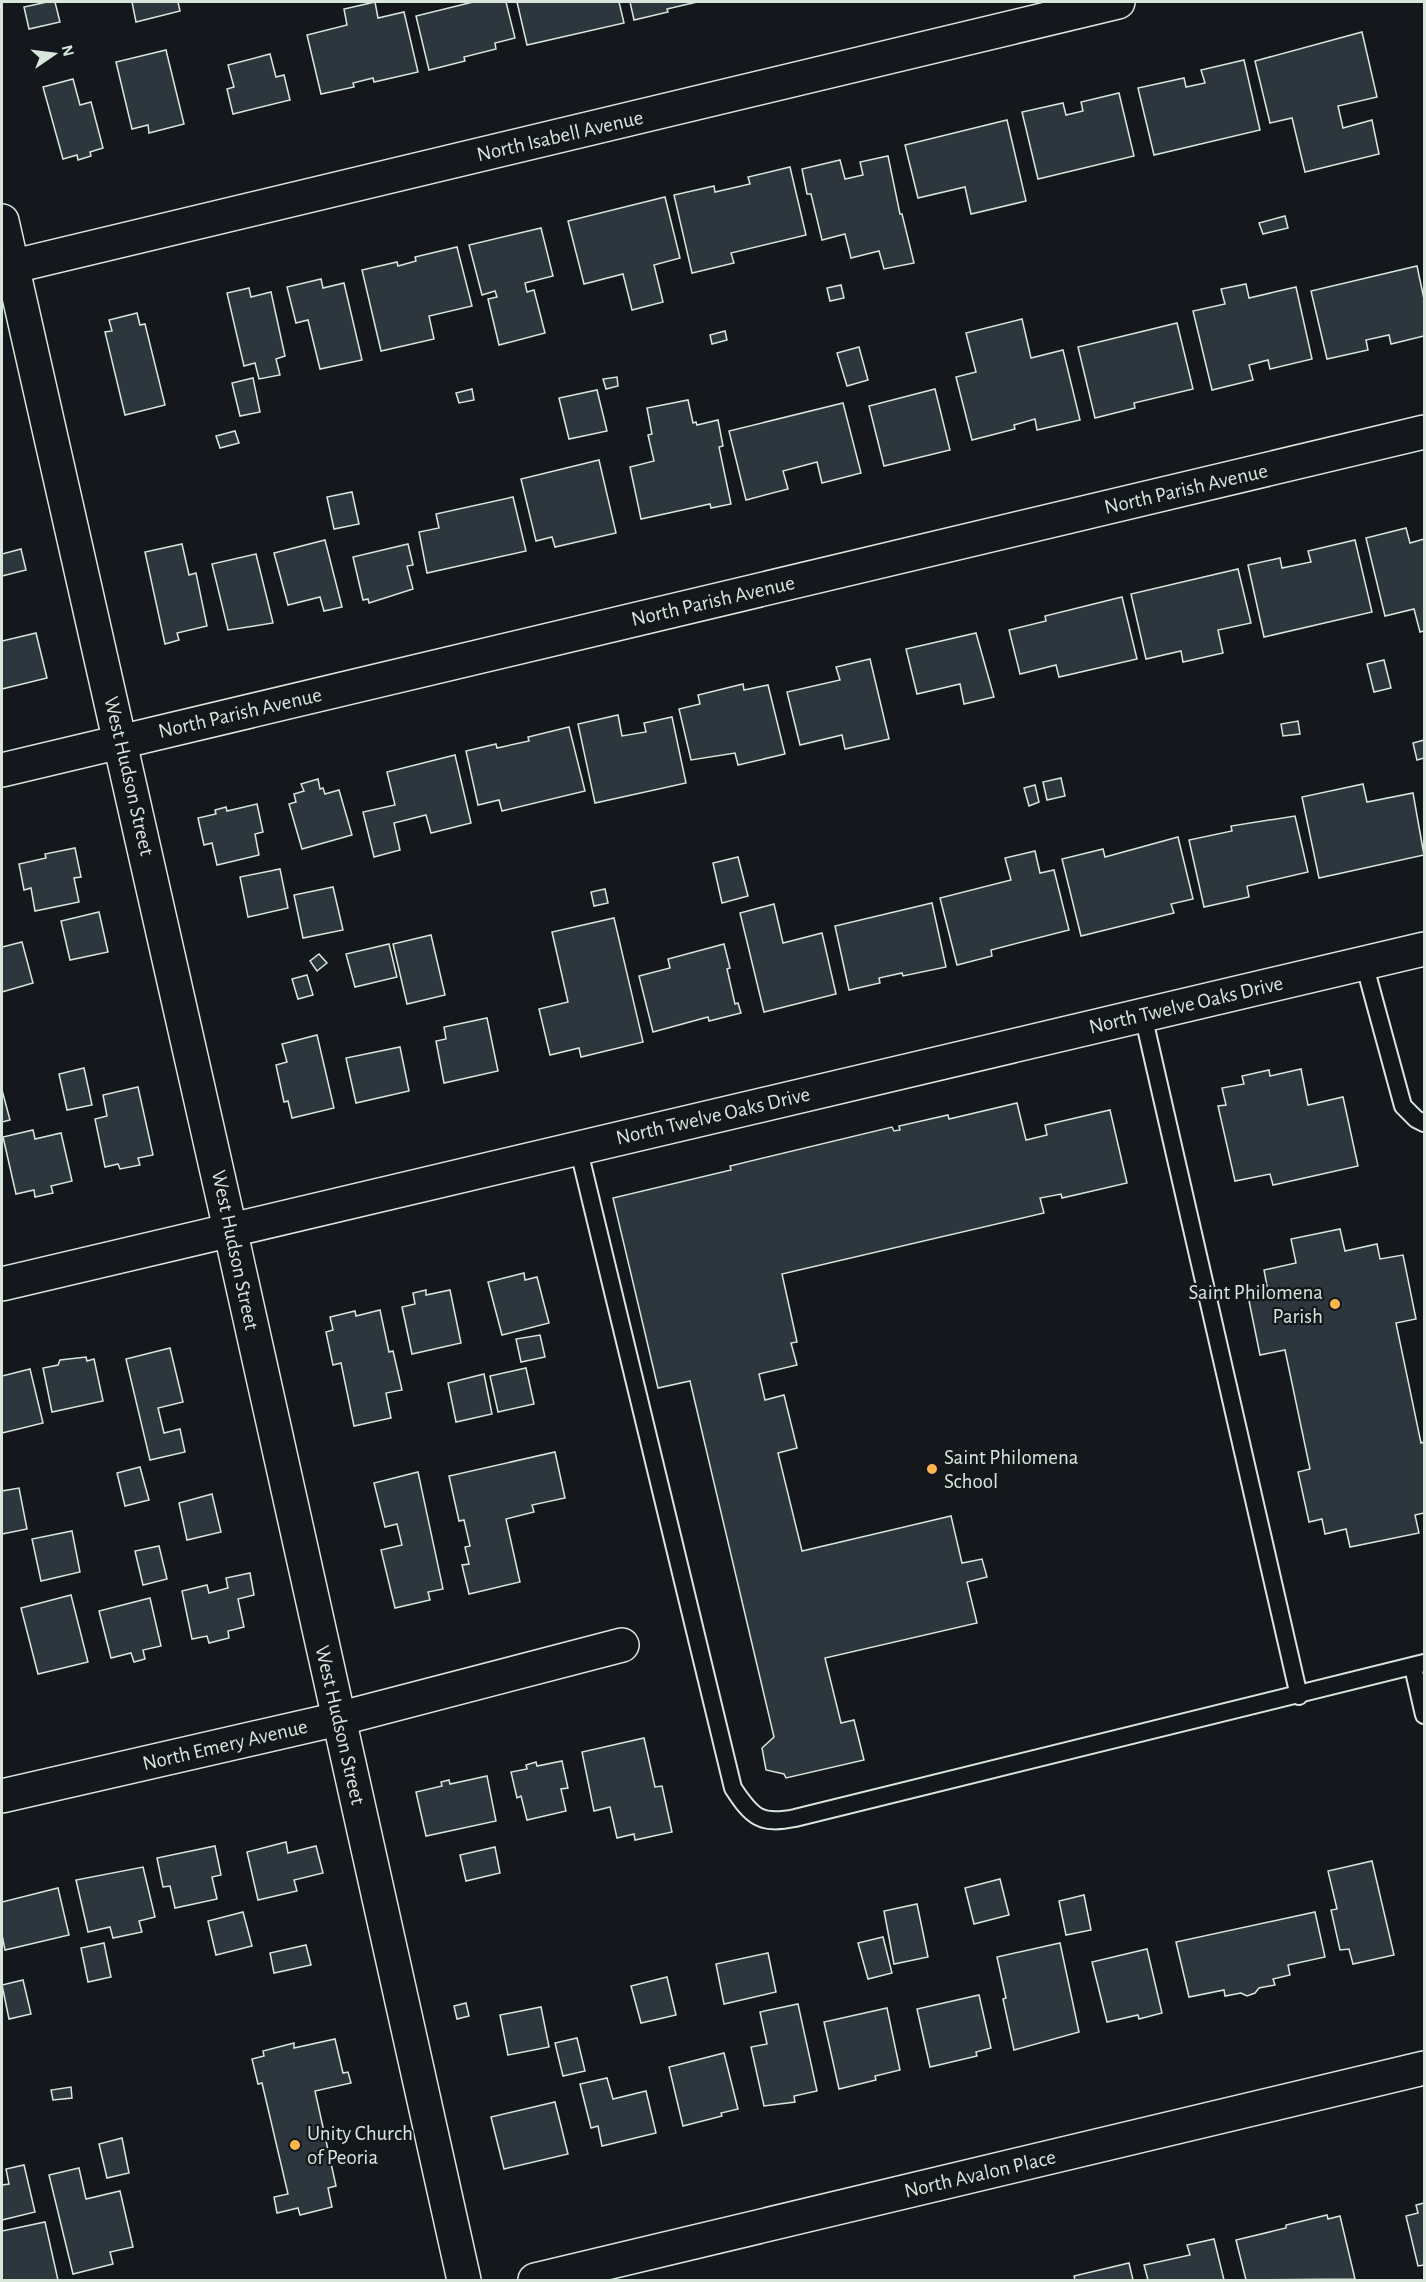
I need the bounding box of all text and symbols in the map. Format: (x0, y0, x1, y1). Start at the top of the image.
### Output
north arrow (24, 24, 84, 84)
text: N (58, 43, 77, 58)
street label: North Isabell Avenue (475, 107, 645, 165)
street label: North Parish Avenue (1102, 460, 1270, 518)
street label: North Parish Avenue (629, 572, 797, 630)
street label: North Parish Avenue (156, 684, 324, 742)
street label: West Hudson Street (100, 694, 158, 858)
street label: North Twelve Oaks Drive (1087, 972, 1285, 1038)
street label: North Twelve Oaks Drive (614, 1083, 812, 1149)
street label: West Hudson Street (208, 1168, 262, 1332)
place label: Saint Philomena Parish (1188, 1282, 1323, 1327)
marker: Saint Philomena Parish (1328, 1297, 1342, 1311)
place label: Saint Philomena School (944, 1447, 1079, 1492)
marker: Saint Philomena School (925, 1462, 939, 1476)
street label: West Hudson Street (311, 1643, 369, 1807)
street label: North Emery Avenue (140, 1716, 310, 1774)
place label: Unity Church of Peoria (307, 2123, 413, 2168)
marker: Unity Church of Peoria (288, 2138, 302, 2152)
street label: North Avalon Place (902, 2146, 1058, 2202)

